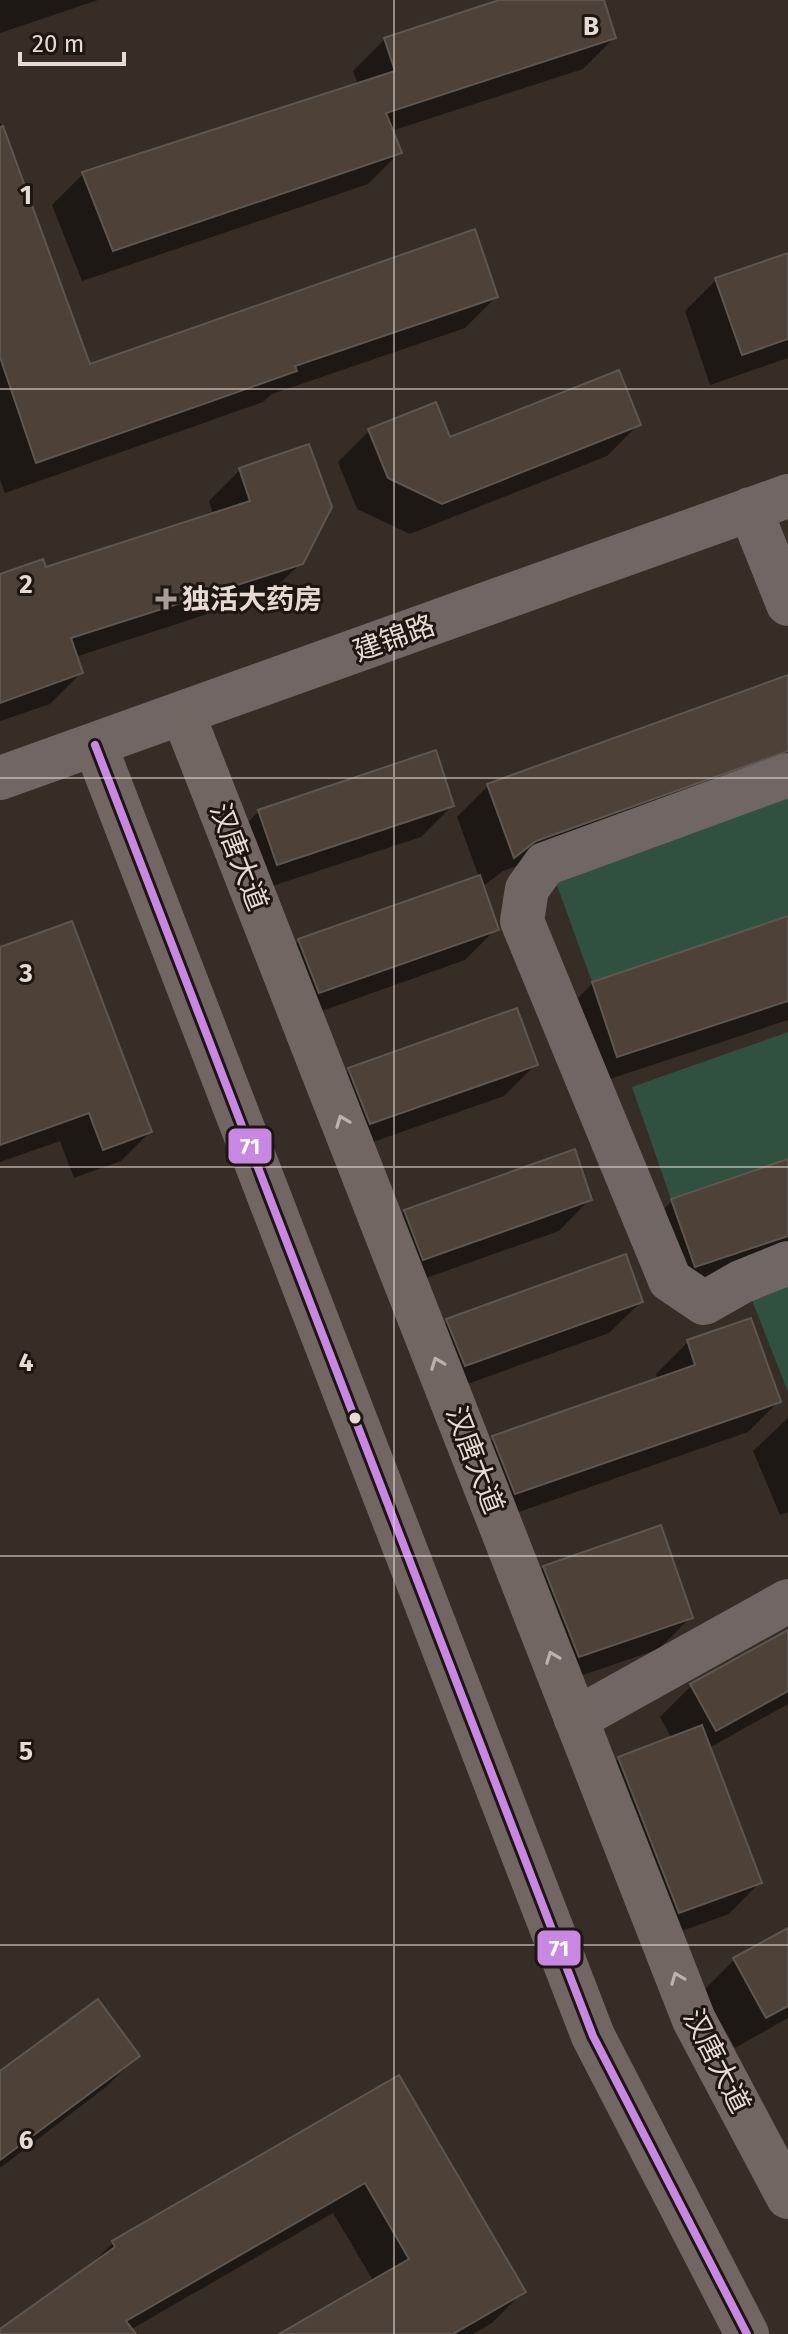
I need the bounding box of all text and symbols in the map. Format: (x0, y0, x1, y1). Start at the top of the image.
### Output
text: B (583, 11, 599, 42)
scale bar (20, 16, 124, 66)
text: 20 m (32, 30, 84, 58)
text: 1 (20, 180, 32, 211)
text: 2 (19, 569, 33, 600)
place label: 独活大药房 (182, 583, 322, 616)
marker: 独活大药房 (157, 590, 175, 608)
street label: 建锦路 (349, 608, 439, 668)
street label: 汉唐大道 (204, 799, 274, 915)
text: 3 (18, 958, 33, 989)
one-way arrow (335, 1115, 352, 1129)
line badge: 71 (227, 1127, 273, 1165)
text: 71 (240, 1133, 260, 1160)
text: 4 (19, 1347, 34, 1378)
one-way arrow (430, 1357, 447, 1371)
street label: 汉唐大道 (440, 1402, 510, 1518)
unlabelled marker (347, 1410, 363, 1426)
one-way arrow (545, 1651, 562, 1665)
text: 5 (19, 1736, 33, 1767)
line badge: 71 (536, 1929, 582, 1967)
text: 71 (549, 1935, 569, 1962)
one-way arrow (670, 1972, 687, 1986)
street label: 汉唐大道 (677, 2004, 757, 2118)
text: 6 (19, 2125, 34, 2156)

